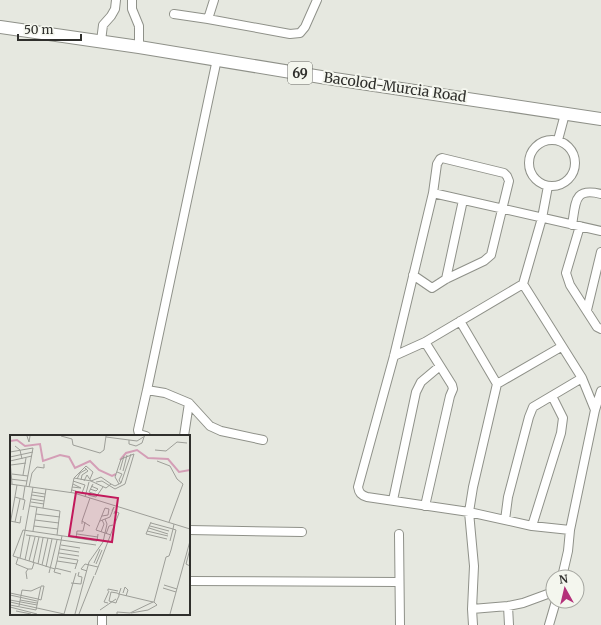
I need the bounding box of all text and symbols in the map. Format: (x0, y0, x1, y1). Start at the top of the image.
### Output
scale bar (18, 16, 81, 42)
text: 50 m (24, 22, 53, 37)
road number: 69 (288, 62, 312, 84)
street label: Bacolod-Murcia Road (322, 68, 468, 106)
inset map (10, 435, 190, 615)
north arrow (545, 569, 585, 609)
text: N (558, 572, 569, 587)

